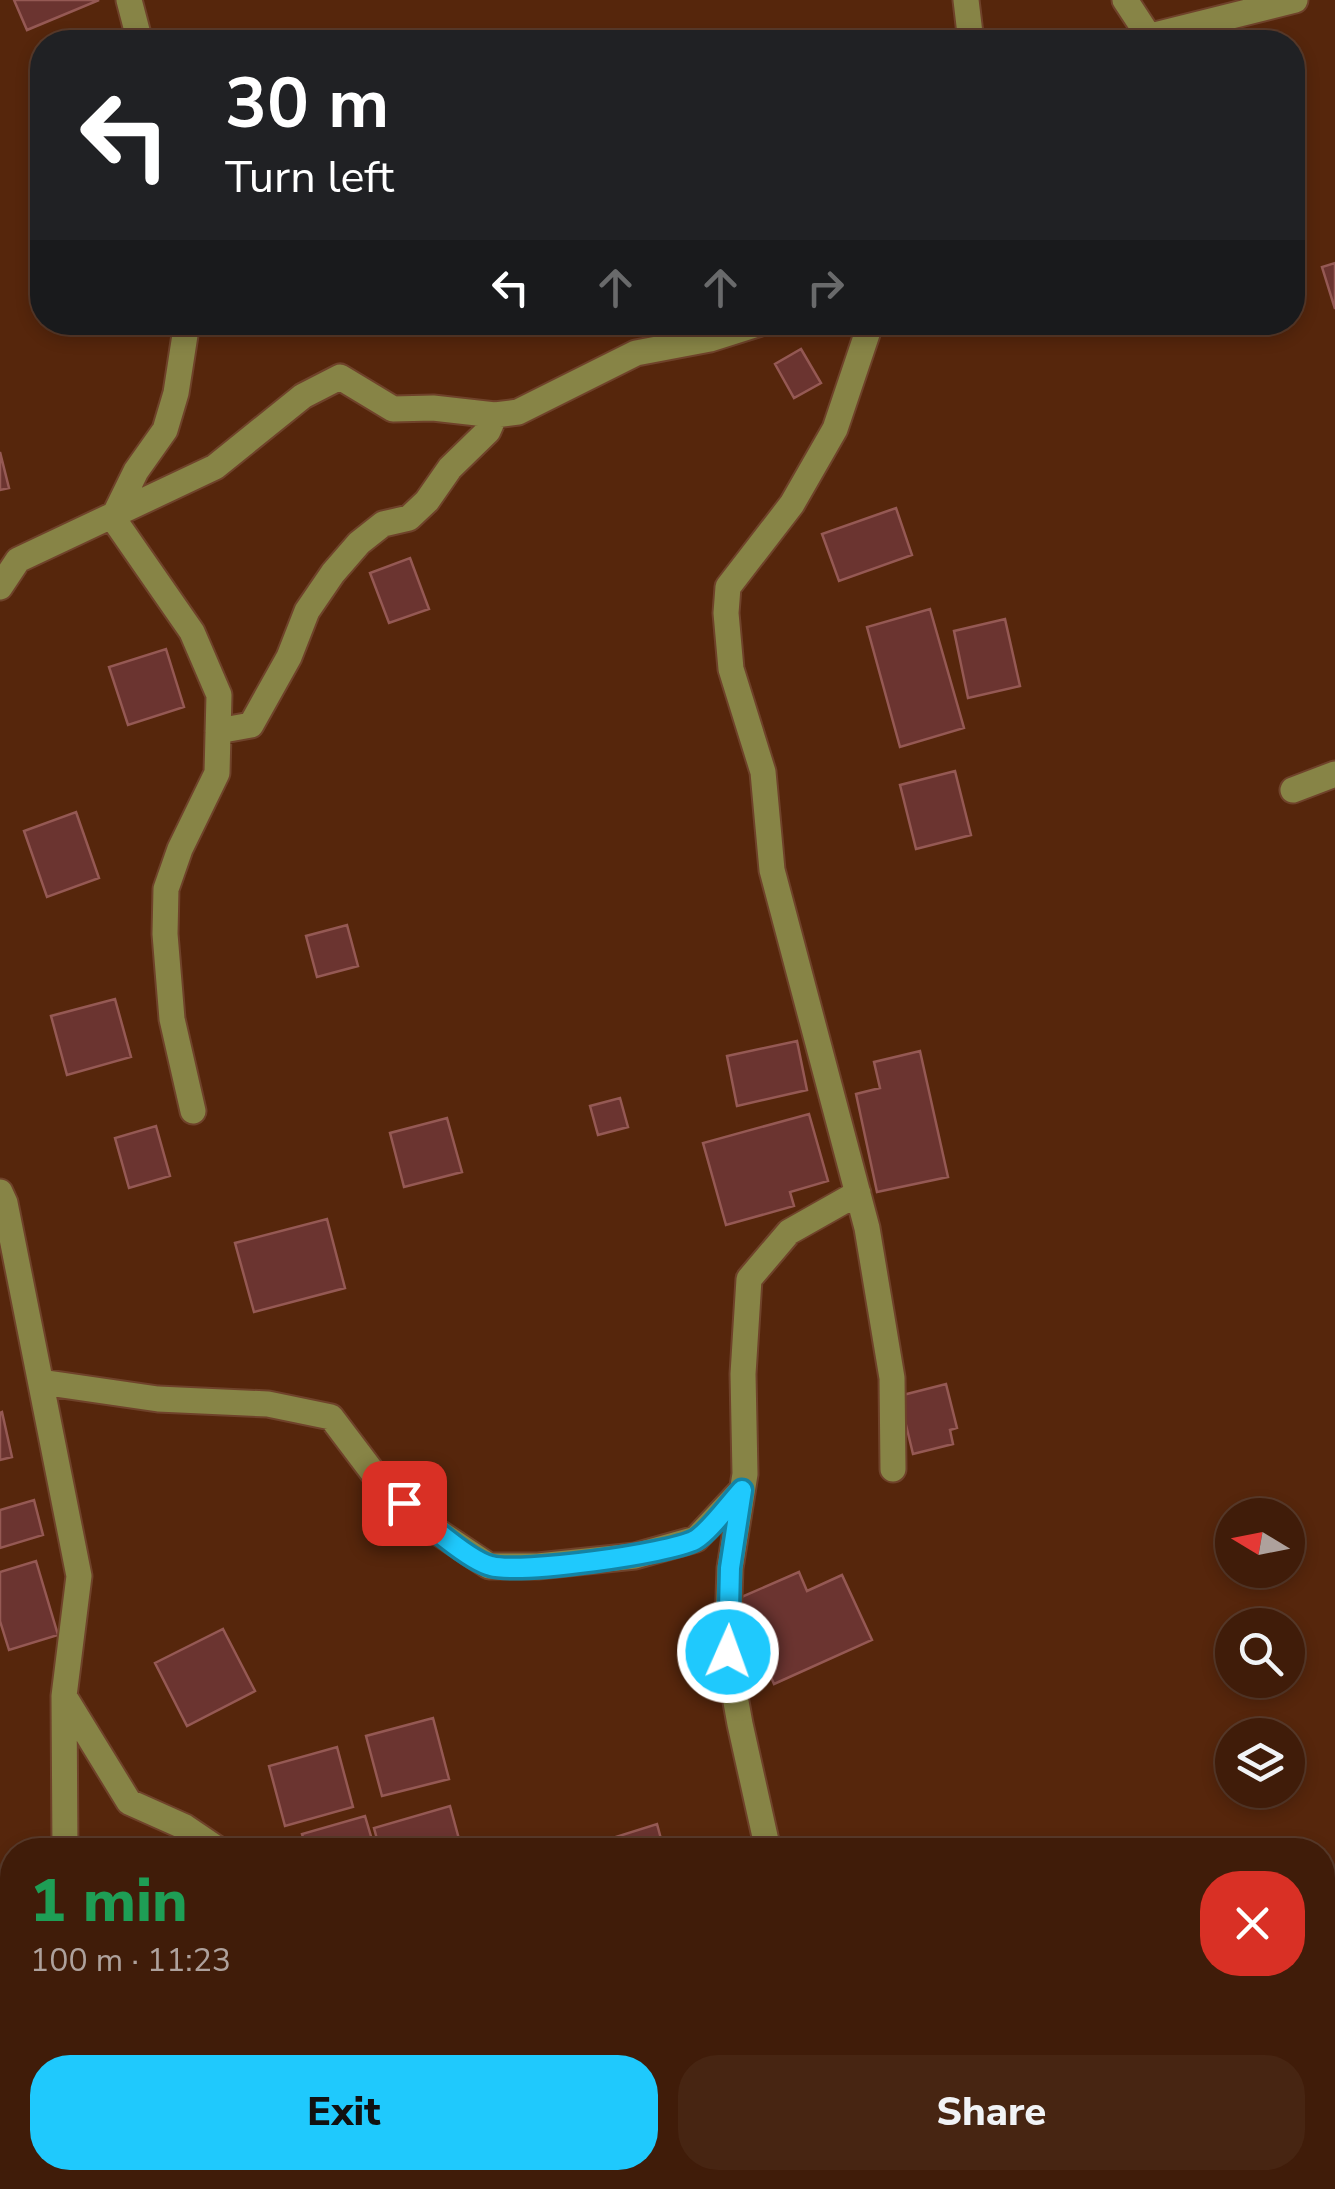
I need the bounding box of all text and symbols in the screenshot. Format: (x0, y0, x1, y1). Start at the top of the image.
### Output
text: 30 m (225, 56, 389, 152)
icon: left (60, 70, 190, 200)
text: Turn left (225, 147, 394, 208)
icon: left (483, 260, 538, 315)
icon: ahead (588, 260, 643, 315)
icon: ahead (693, 260, 748, 315)
icon: right (798, 260, 853, 315)
pin (362, 1461, 447, 1546)
icon: arrive (377, 1476, 432, 1531)
north arrow (1215, 1498, 1305, 1588)
map controls (1215, 1498, 1305, 1808)
position arrow (676, 1600, 780, 1704)
button: search (1215, 1608, 1305, 1698)
button: layers (1215, 1718, 1305, 1808)
text: 1 min (30, 1860, 188, 1942)
button: close (1200, 1871, 1305, 1976)
text: 100 m · 11:23 (30, 1939, 231, 1982)
button: Exit (30, 2055, 658, 2170)
button: Share (678, 2055, 1305, 2170)

